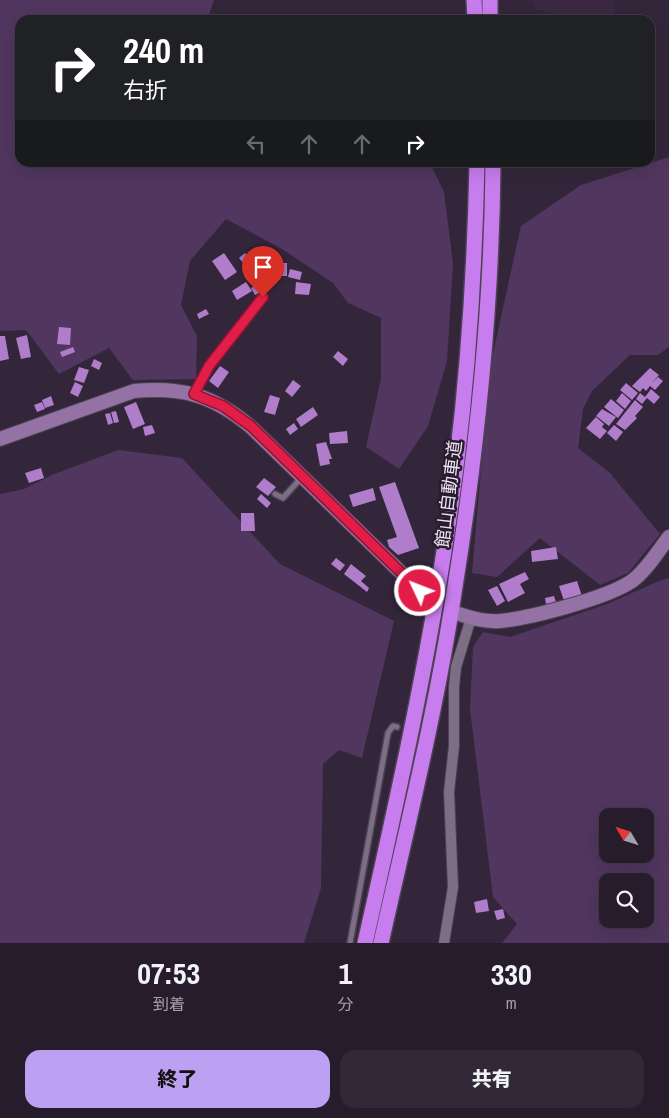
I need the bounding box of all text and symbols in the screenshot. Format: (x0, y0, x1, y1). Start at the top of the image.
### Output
text: 240 m (123, 27, 204, 74)
icon: right (40, 35, 105, 100)
text: 右折 (123, 75, 167, 105)
icon: left (242, 130, 270, 158)
icon: ahead (295, 130, 323, 158)
icon: ahead (348, 130, 376, 158)
icon: right (401, 130, 429, 158)
pin (242, 246, 284, 297)
icon: arrive (249, 253, 277, 281)
street label: 館山自動車道 (430, 439, 467, 549)
position arrow (393, 564, 445, 616)
north arrow (599, 808, 654, 862)
map controls (599, 808, 654, 928)
button: search (599, 873, 654, 928)
text: 07:53 (137, 953, 200, 993)
text: 1 (339, 953, 352, 993)
text: 330 (491, 954, 532, 994)
text: m (506, 992, 517, 1014)
text: 到着 (153, 993, 185, 1015)
text: 分 (337, 993, 353, 1015)
button: 終了 (25, 1050, 330, 1108)
button: 共有 (340, 1050, 644, 1108)

